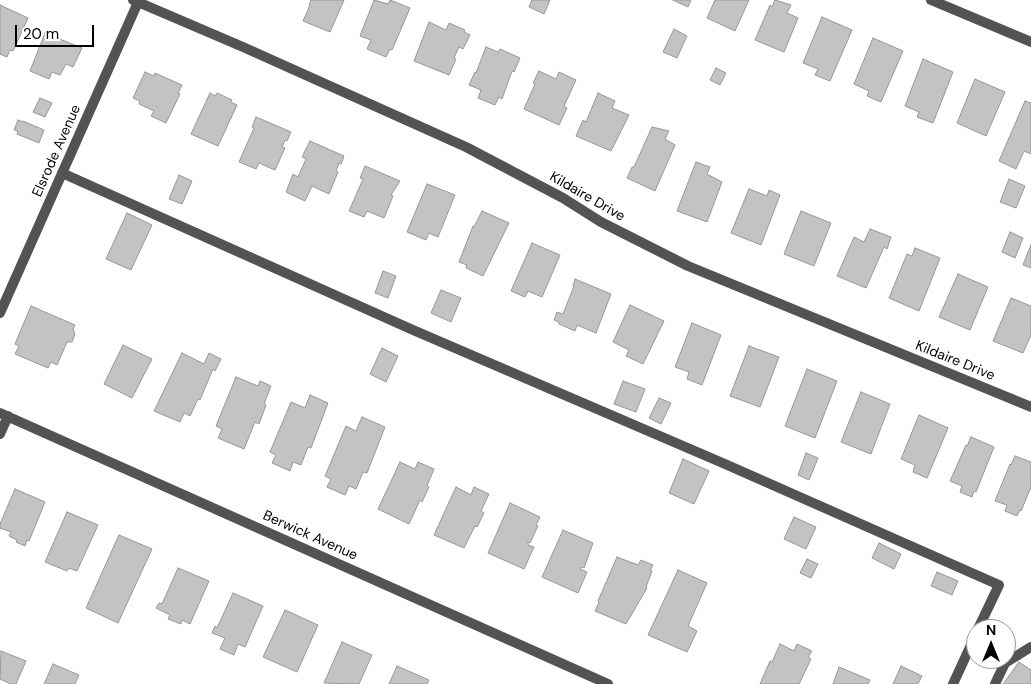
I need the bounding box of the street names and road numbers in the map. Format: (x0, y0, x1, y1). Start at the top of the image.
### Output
street label: Elsrode Avenue (29, 102, 85, 200)
street label: Kildaire Drive (546, 169, 628, 225)
street label: Kildaire Drive (913, 337, 997, 385)
street label: Berwick Avenue (260, 508, 360, 564)

